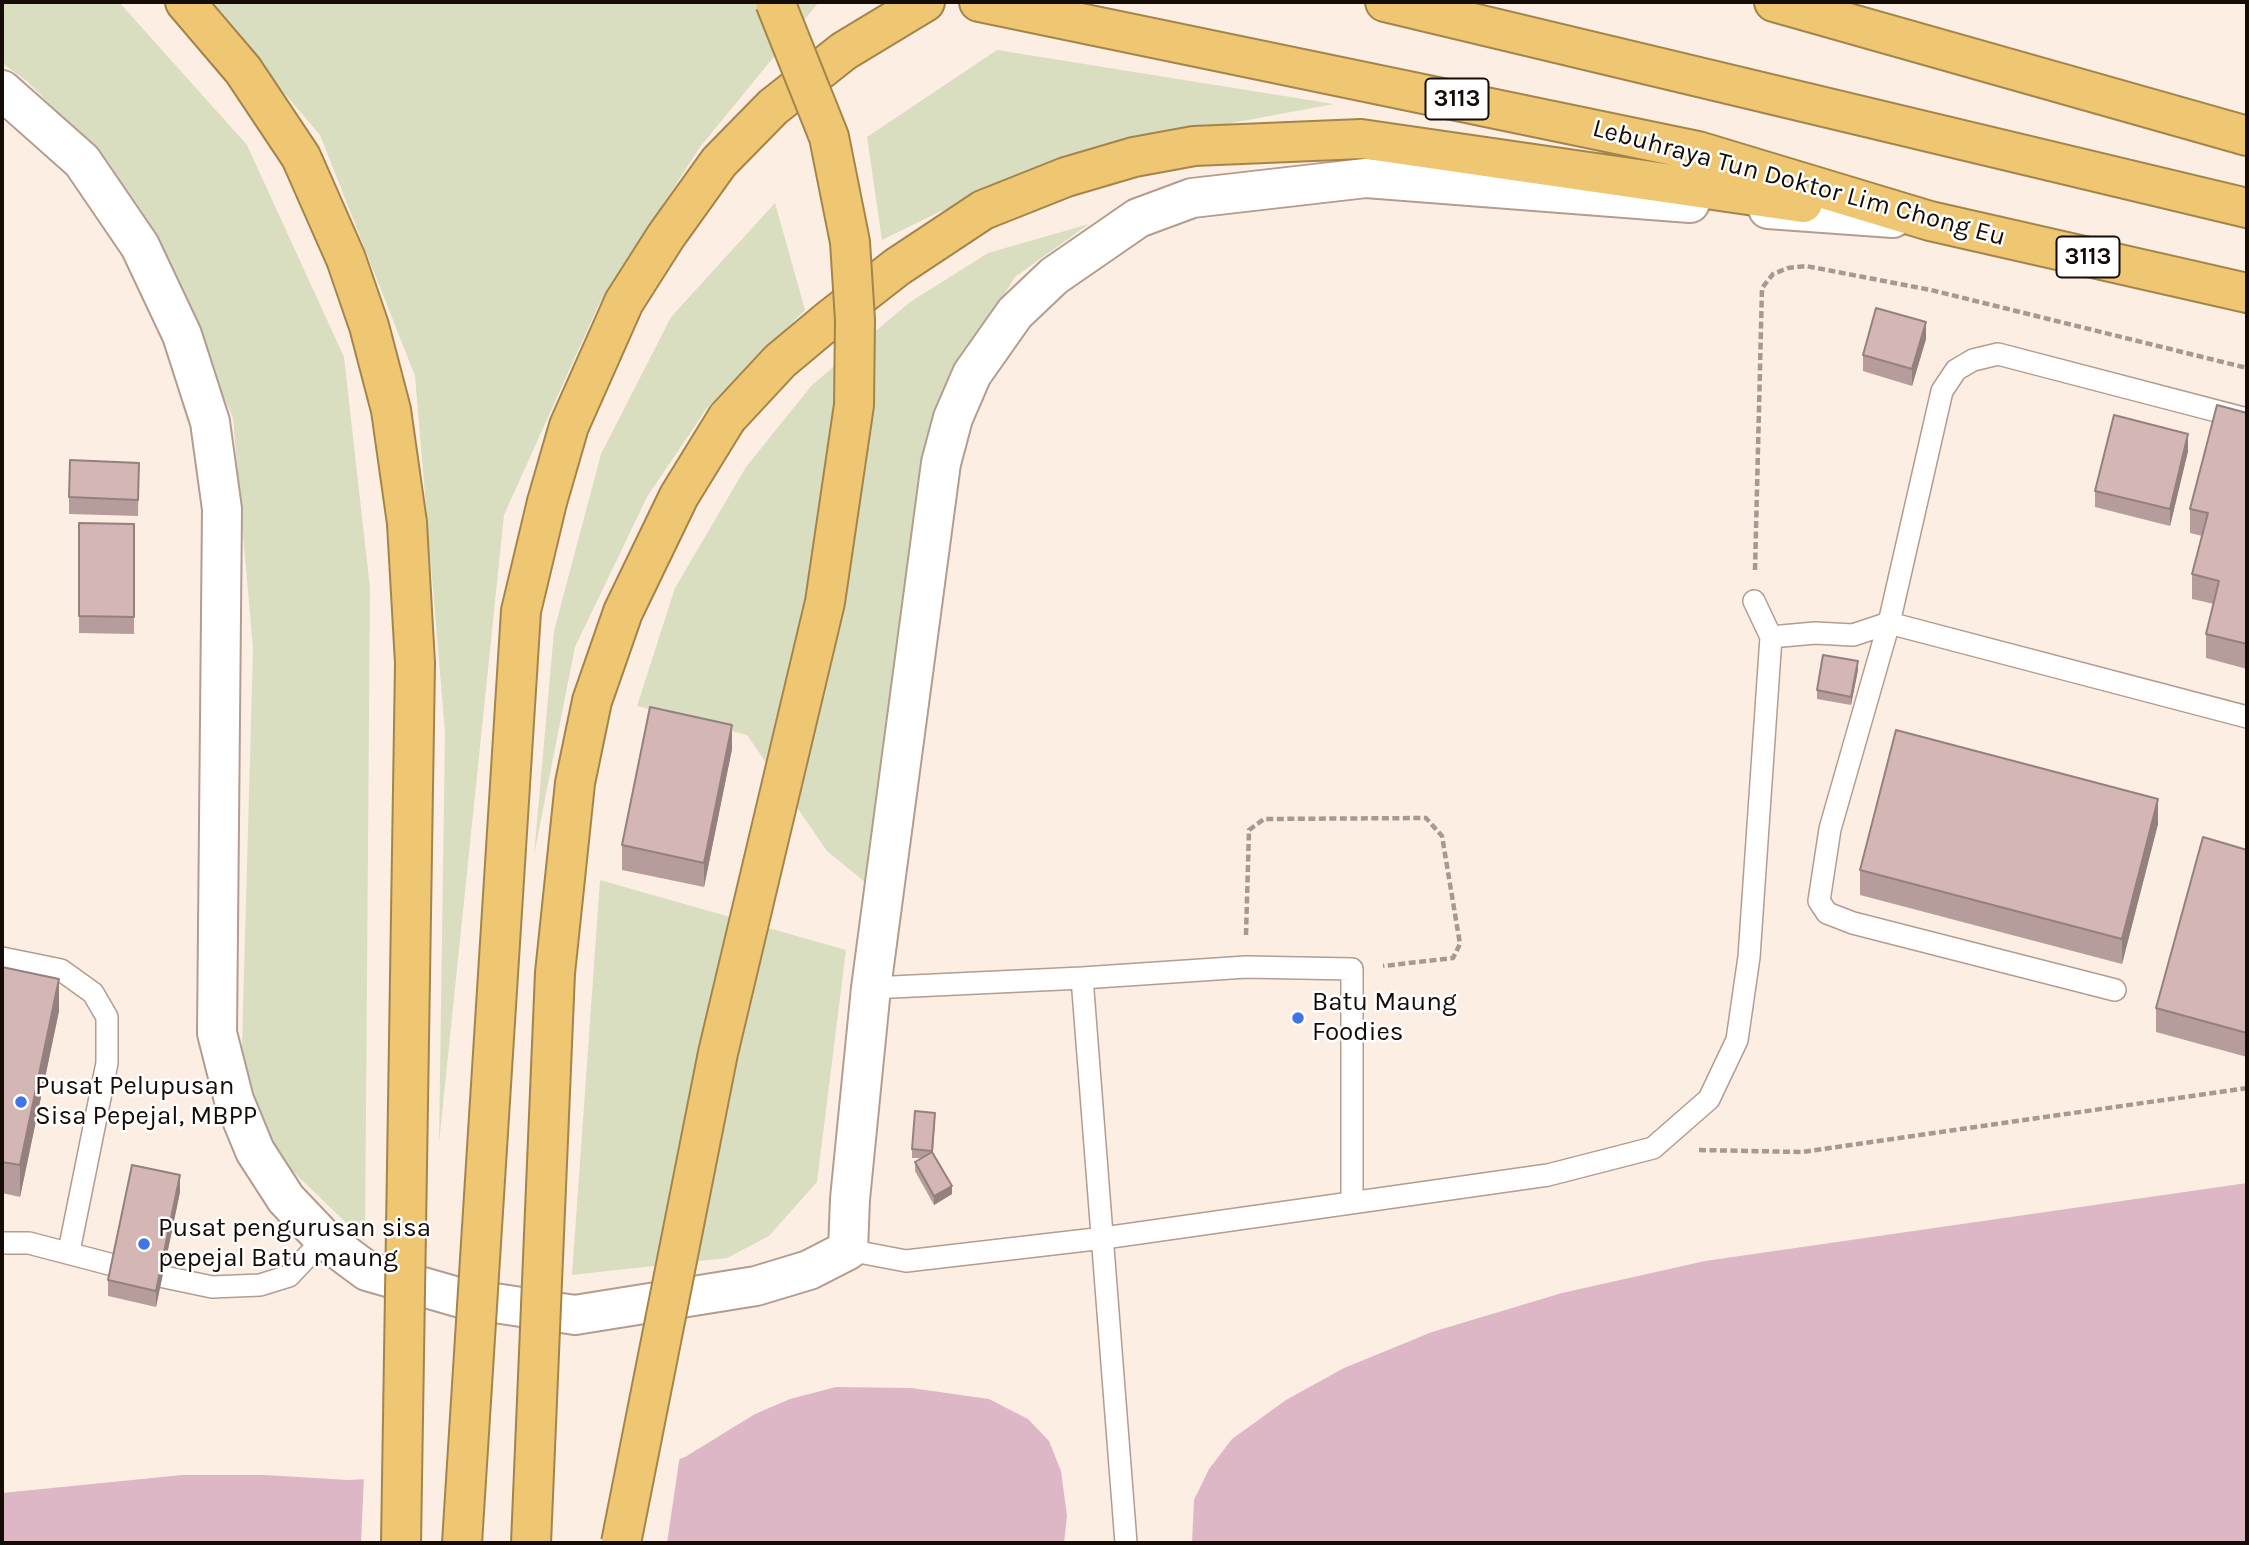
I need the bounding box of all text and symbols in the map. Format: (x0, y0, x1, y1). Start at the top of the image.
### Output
road number: 3113 (1426, 78, 1488, 119)
street label: Lebuhraya Tun Doktor Lim Chong Eu (1589, 113, 2009, 253)
road number: 3113 (2056, 236, 2120, 278)
place label: Batu Maung Foodies (1312, 987, 1457, 1048)
marker: Batu Maung Foodies (1290, 1010, 1306, 1026)
place label: Pusat Pelupusan Sisa Pepejal, MBPP (35, 1071, 257, 1132)
marker: Pusat Pelupusan Sisa Pepejal, MBPP (13, 1094, 29, 1110)
place label: Pusat pengurusan sisa pepejal Batu maung (158, 1213, 431, 1274)
marker: Pusat pengurusan sisa pepejal Batu maung (136, 1236, 152, 1252)

